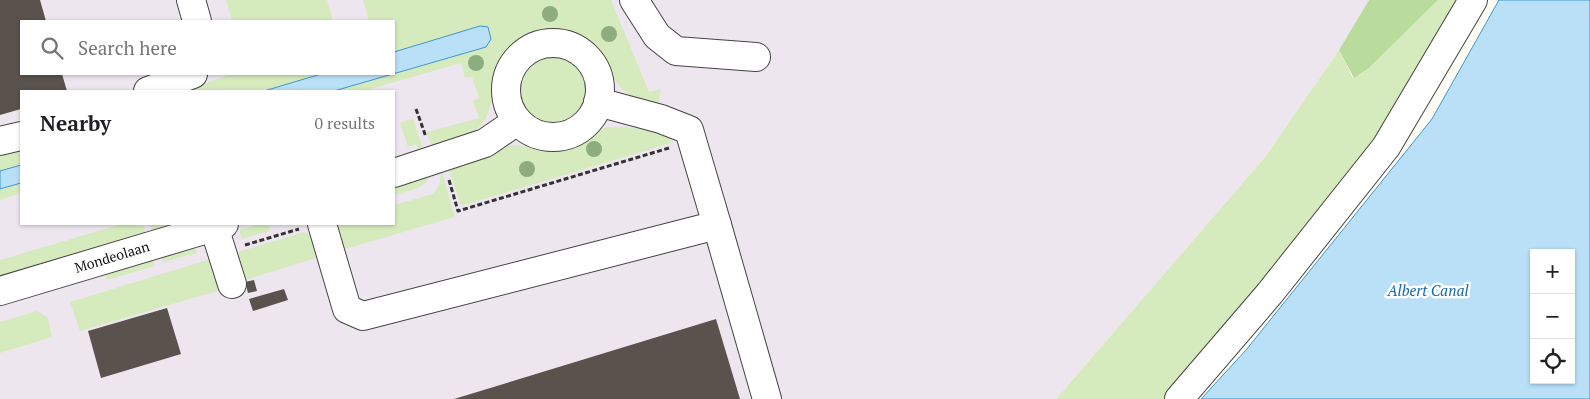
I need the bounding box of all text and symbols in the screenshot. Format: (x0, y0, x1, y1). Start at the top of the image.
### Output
search box (20, 20, 395, 75)
icon: search (38, 34, 66, 62)
text: Search here (78, 35, 177, 60)
text: Nearby (40, 109, 111, 137)
text: 0 results (315, 112, 375, 134)
street label: Mondeolaan (72, 236, 152, 277)
map controls (1530, 249, 1575, 384)
button: + (1530, 249, 1575, 294)
water label: Albert Canal (1386, 280, 1469, 300)
button: − (1530, 294, 1575, 339)
button: locate (1530, 339, 1575, 384)

